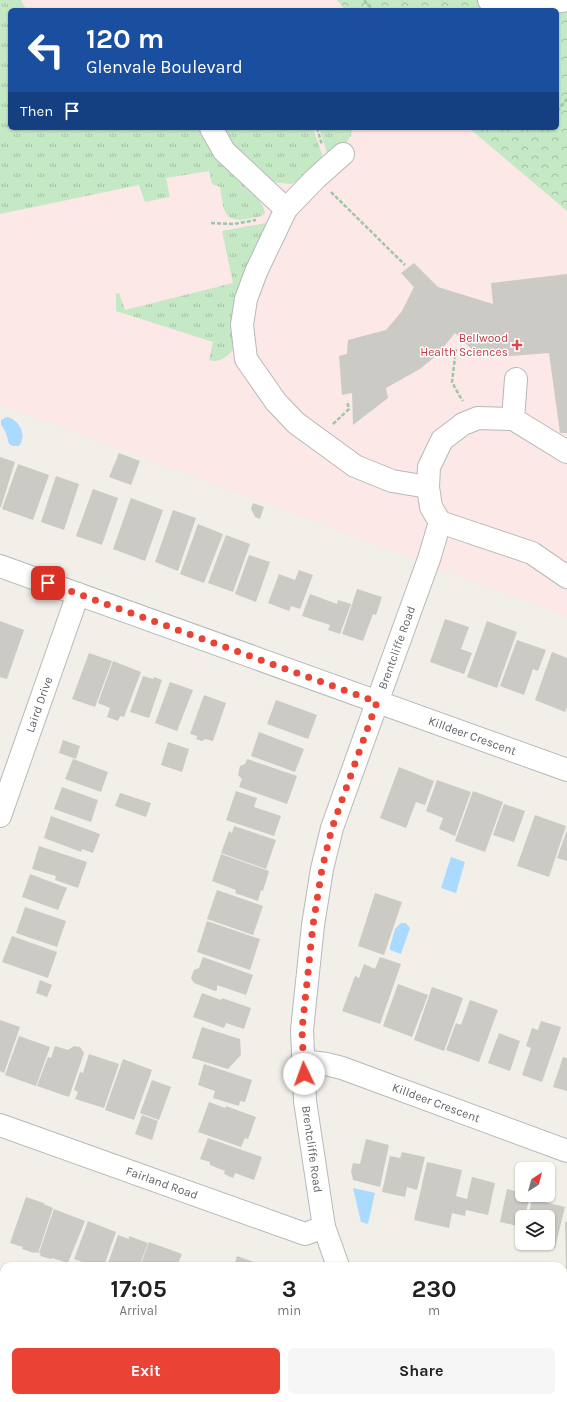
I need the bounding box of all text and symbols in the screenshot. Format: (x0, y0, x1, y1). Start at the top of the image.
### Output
text: 120 m (86, 22, 164, 55)
icon: left (20, 24, 72, 76)
text: Glenvale Boulevard (86, 56, 243, 78)
icon: arrive (61, 100, 83, 122)
text: Then (20, 102, 53, 120)
place label: Bellwood Health Sciences (420, 331, 508, 359)
marker: Bellwood Health Sciences (511, 339, 523, 351)
pin (31, 566, 65, 600)
icon: arrive (37, 572, 59, 594)
street label: Brentcliffe Road (375, 604, 418, 691)
street label: Laird Drive (23, 675, 55, 734)
street label: Killdeer Crescent (426, 714, 519, 758)
position arrow (283, 1053, 325, 1095)
street label: Killdeer Crescent (390, 1080, 482, 1125)
street label: Brentcliffe Road (299, 1105, 325, 1193)
north arrow (515, 1162, 555, 1202)
map controls (515, 1162, 555, 1250)
street label: Fairland Road (124, 1164, 200, 1202)
button: layers (515, 1210, 555, 1250)
text: 17:05 (111, 1275, 167, 1303)
text: 3 (282, 1275, 297, 1303)
text: 230 (412, 1275, 456, 1303)
text: Arrival (120, 1303, 158, 1318)
text: min (277, 1303, 301, 1318)
text: m (428, 1303, 440, 1318)
button: Exit (12, 1348, 280, 1394)
button: Share (288, 1348, 555, 1394)

